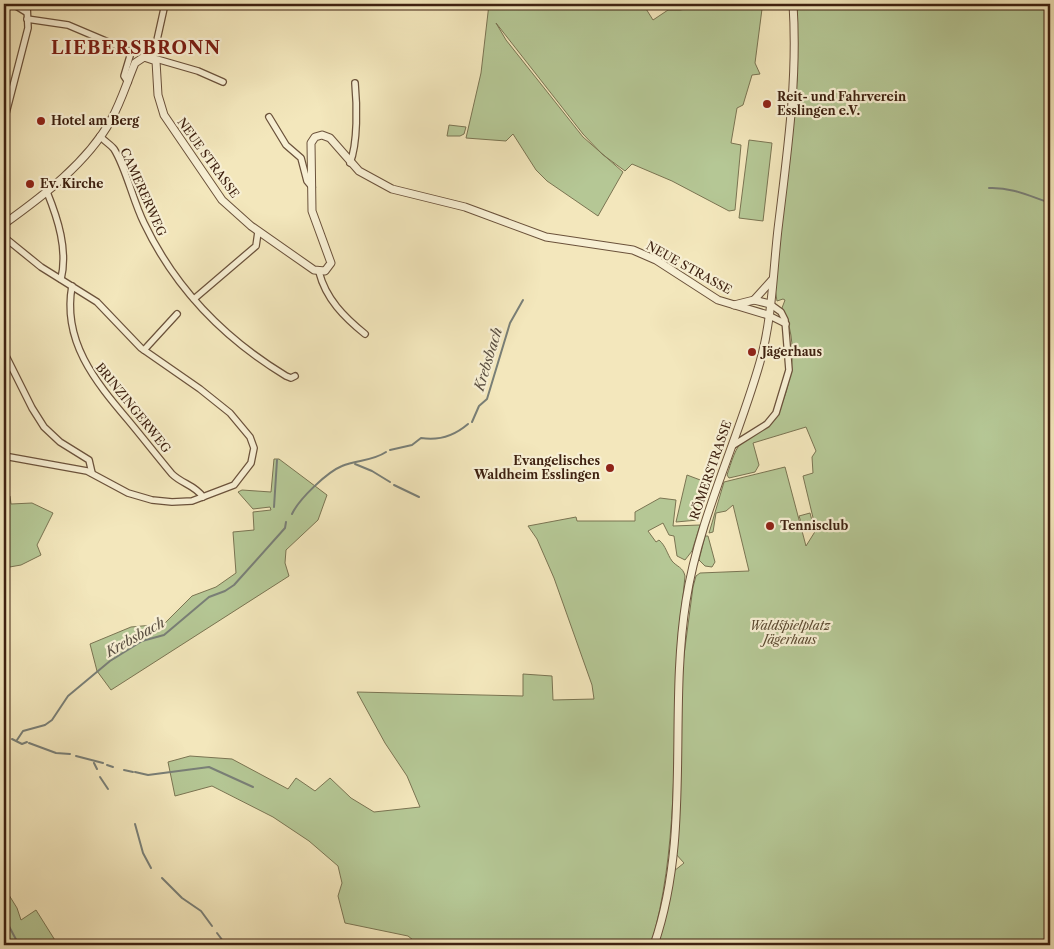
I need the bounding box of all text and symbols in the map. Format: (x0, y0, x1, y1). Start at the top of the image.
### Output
district label: LIEBERSBRONN (51, 37, 221, 59)
place label: Reit- und Fahrverein Esslingen e.V. (777, 89, 907, 118)
marker: Reit- und Fahrverein Esslingen e.V. (761, 98, 773, 110)
place label: Hotel am Berg (51, 113, 140, 128)
marker: Hotel am Berg (35, 115, 47, 127)
street label: NEUE STRASSE (174, 115, 243, 201)
street label: CAMERERWEG (117, 145, 170, 239)
place label: Ev. Kirche (40, 176, 103, 191)
marker: Ev. Kirche (24, 178, 36, 190)
street label: NEUE STRASSE (644, 238, 735, 297)
water label: Krebsbach (470, 325, 506, 394)
place label: Jägerhaus (760, 344, 823, 359)
marker: Jägerhaus (746, 346, 758, 358)
street label: BRINZINGERWEG (93, 360, 174, 456)
street label: RÖMERSTRASSE (686, 418, 735, 522)
place label: Evangelisches Waldheim Esslingen (473, 453, 601, 482)
marker: Evangelisches Waldheim Esslingen (604, 462, 616, 474)
place label: Tennisclub (780, 518, 848, 533)
marker: Tennisclub (764, 520, 776, 532)
water label: Krebsbach (101, 613, 168, 661)
park label: Waldspielplatz Jägerhaus (750, 618, 831, 647)

